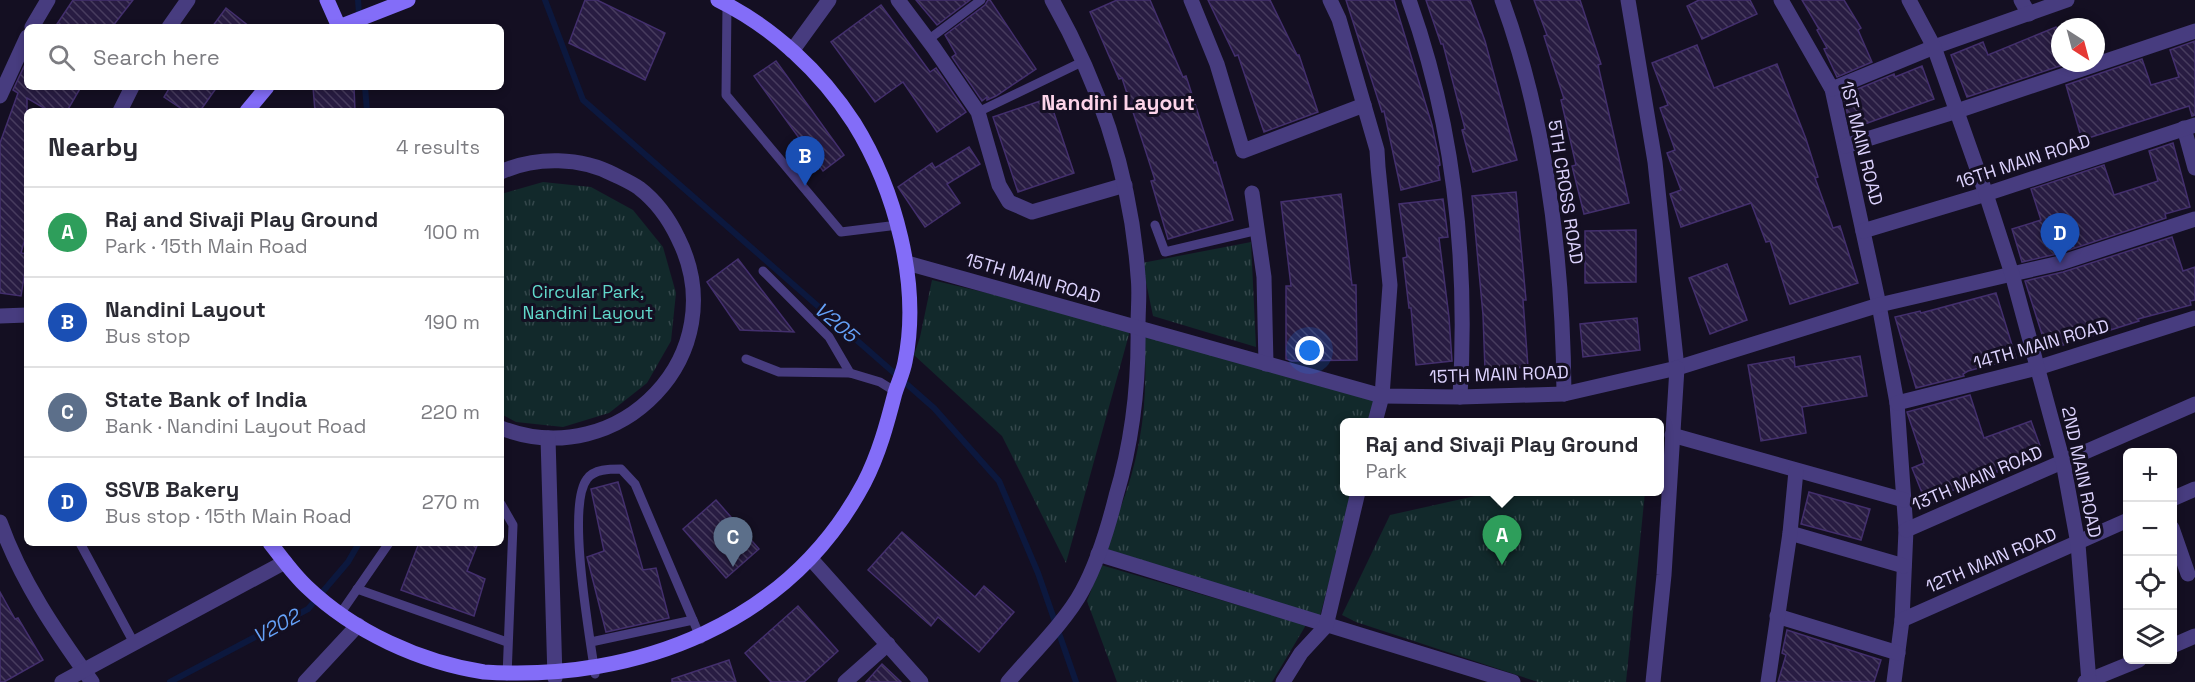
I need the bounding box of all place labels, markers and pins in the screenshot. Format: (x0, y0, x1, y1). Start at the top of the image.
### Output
pin: B (786, 136, 824, 186)
pin: D (2040, 214, 2080, 263)
pin: A (1482, 516, 1522, 565)
pin: C (714, 518, 752, 567)

